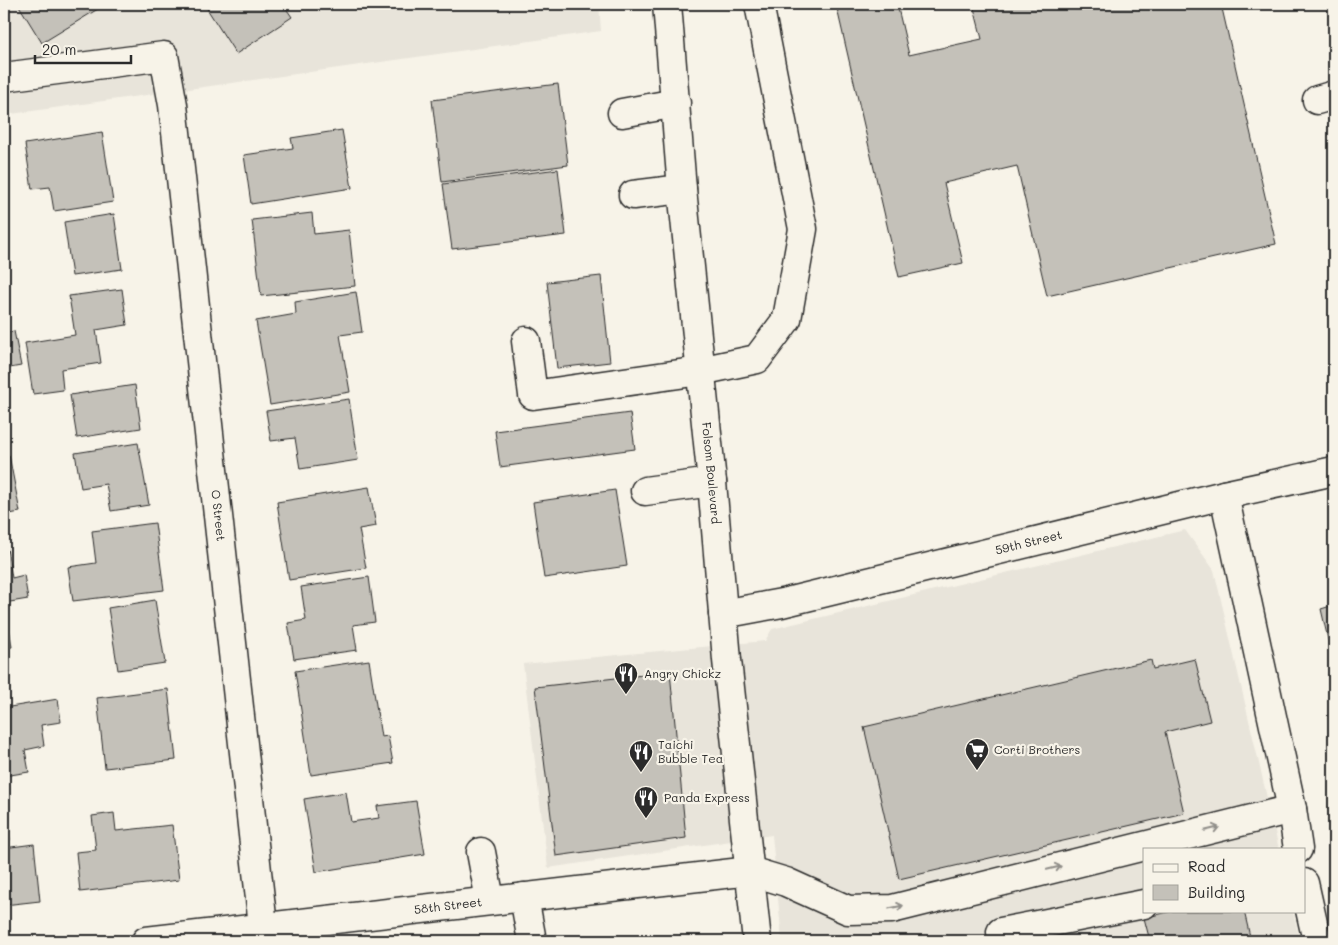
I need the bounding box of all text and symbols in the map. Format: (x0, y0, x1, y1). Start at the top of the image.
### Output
scale bar (35, 32, 131, 64)
text: 20 m (42, 39, 76, 59)
street label: Folsom Boulevard (699, 421, 725, 525)
street label: O Street (208, 489, 230, 542)
street label: 59th Street (993, 526, 1064, 558)
restaurant icon: Angry Chickz (613, 661, 639, 695)
place label: Angry Chickz (644, 665, 721, 681)
place label: Taichi Bubble Tea (658, 736, 723, 766)
supermarket icon: Corti Brothers (964, 737, 990, 771)
restaurant icon: Taichi Bubble Tea (628, 739, 654, 773)
place label: Corti Brothers (994, 741, 1081, 757)
restaurant icon: Panda Express (633, 785, 659, 819)
place label: Panda Express (664, 789, 750, 805)
one-way arrow (1203, 824, 1219, 833)
legend (1143, 848, 1306, 912)
text: Road (1188, 856, 1225, 876)
one-way arrow (1045, 863, 1061, 872)
text: Building (1188, 882, 1245, 902)
street label: 58th Street (413, 893, 483, 917)
one-way arrow (888, 902, 904, 911)

